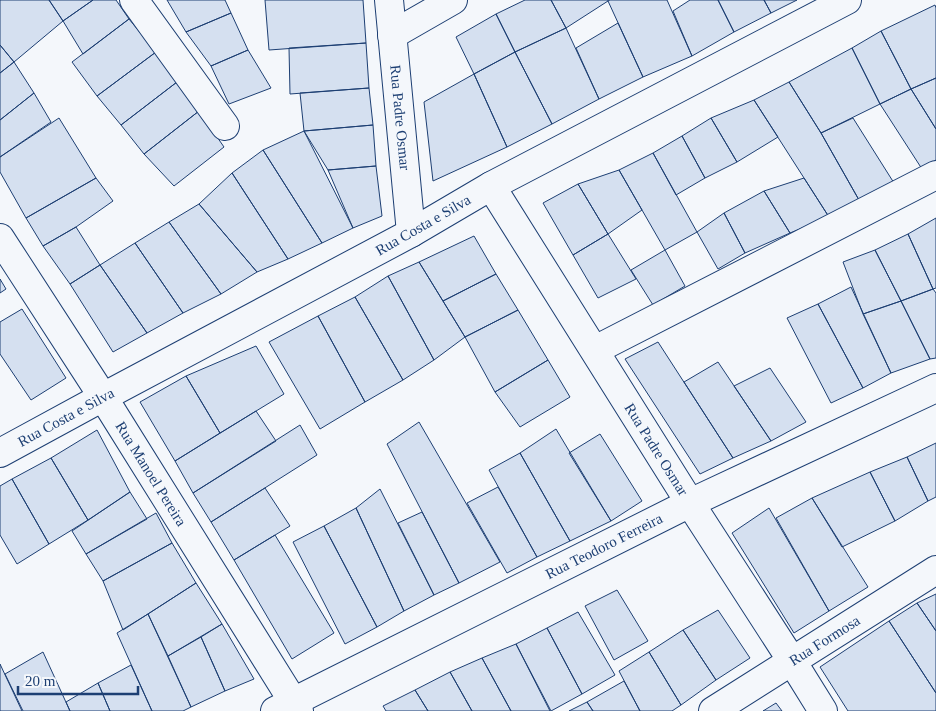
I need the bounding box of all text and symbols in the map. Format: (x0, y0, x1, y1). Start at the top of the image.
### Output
street label: Rua Padre Osmar (387, 64, 413, 171)
street label: Rua Costa e Silva (373, 191, 474, 259)
street label: Rua Costa e Silva (15, 384, 117, 450)
street label: Rua Padre Osmar (622, 400, 691, 499)
street label: Rua Manoel Pereira (112, 419, 190, 529)
street label: Rua Teodoro Ferreira (543, 510, 665, 582)
street label: Rua Formosa (786, 612, 863, 669)
scale bar (18, 664, 138, 696)
text: 20 m (25, 673, 56, 689)

